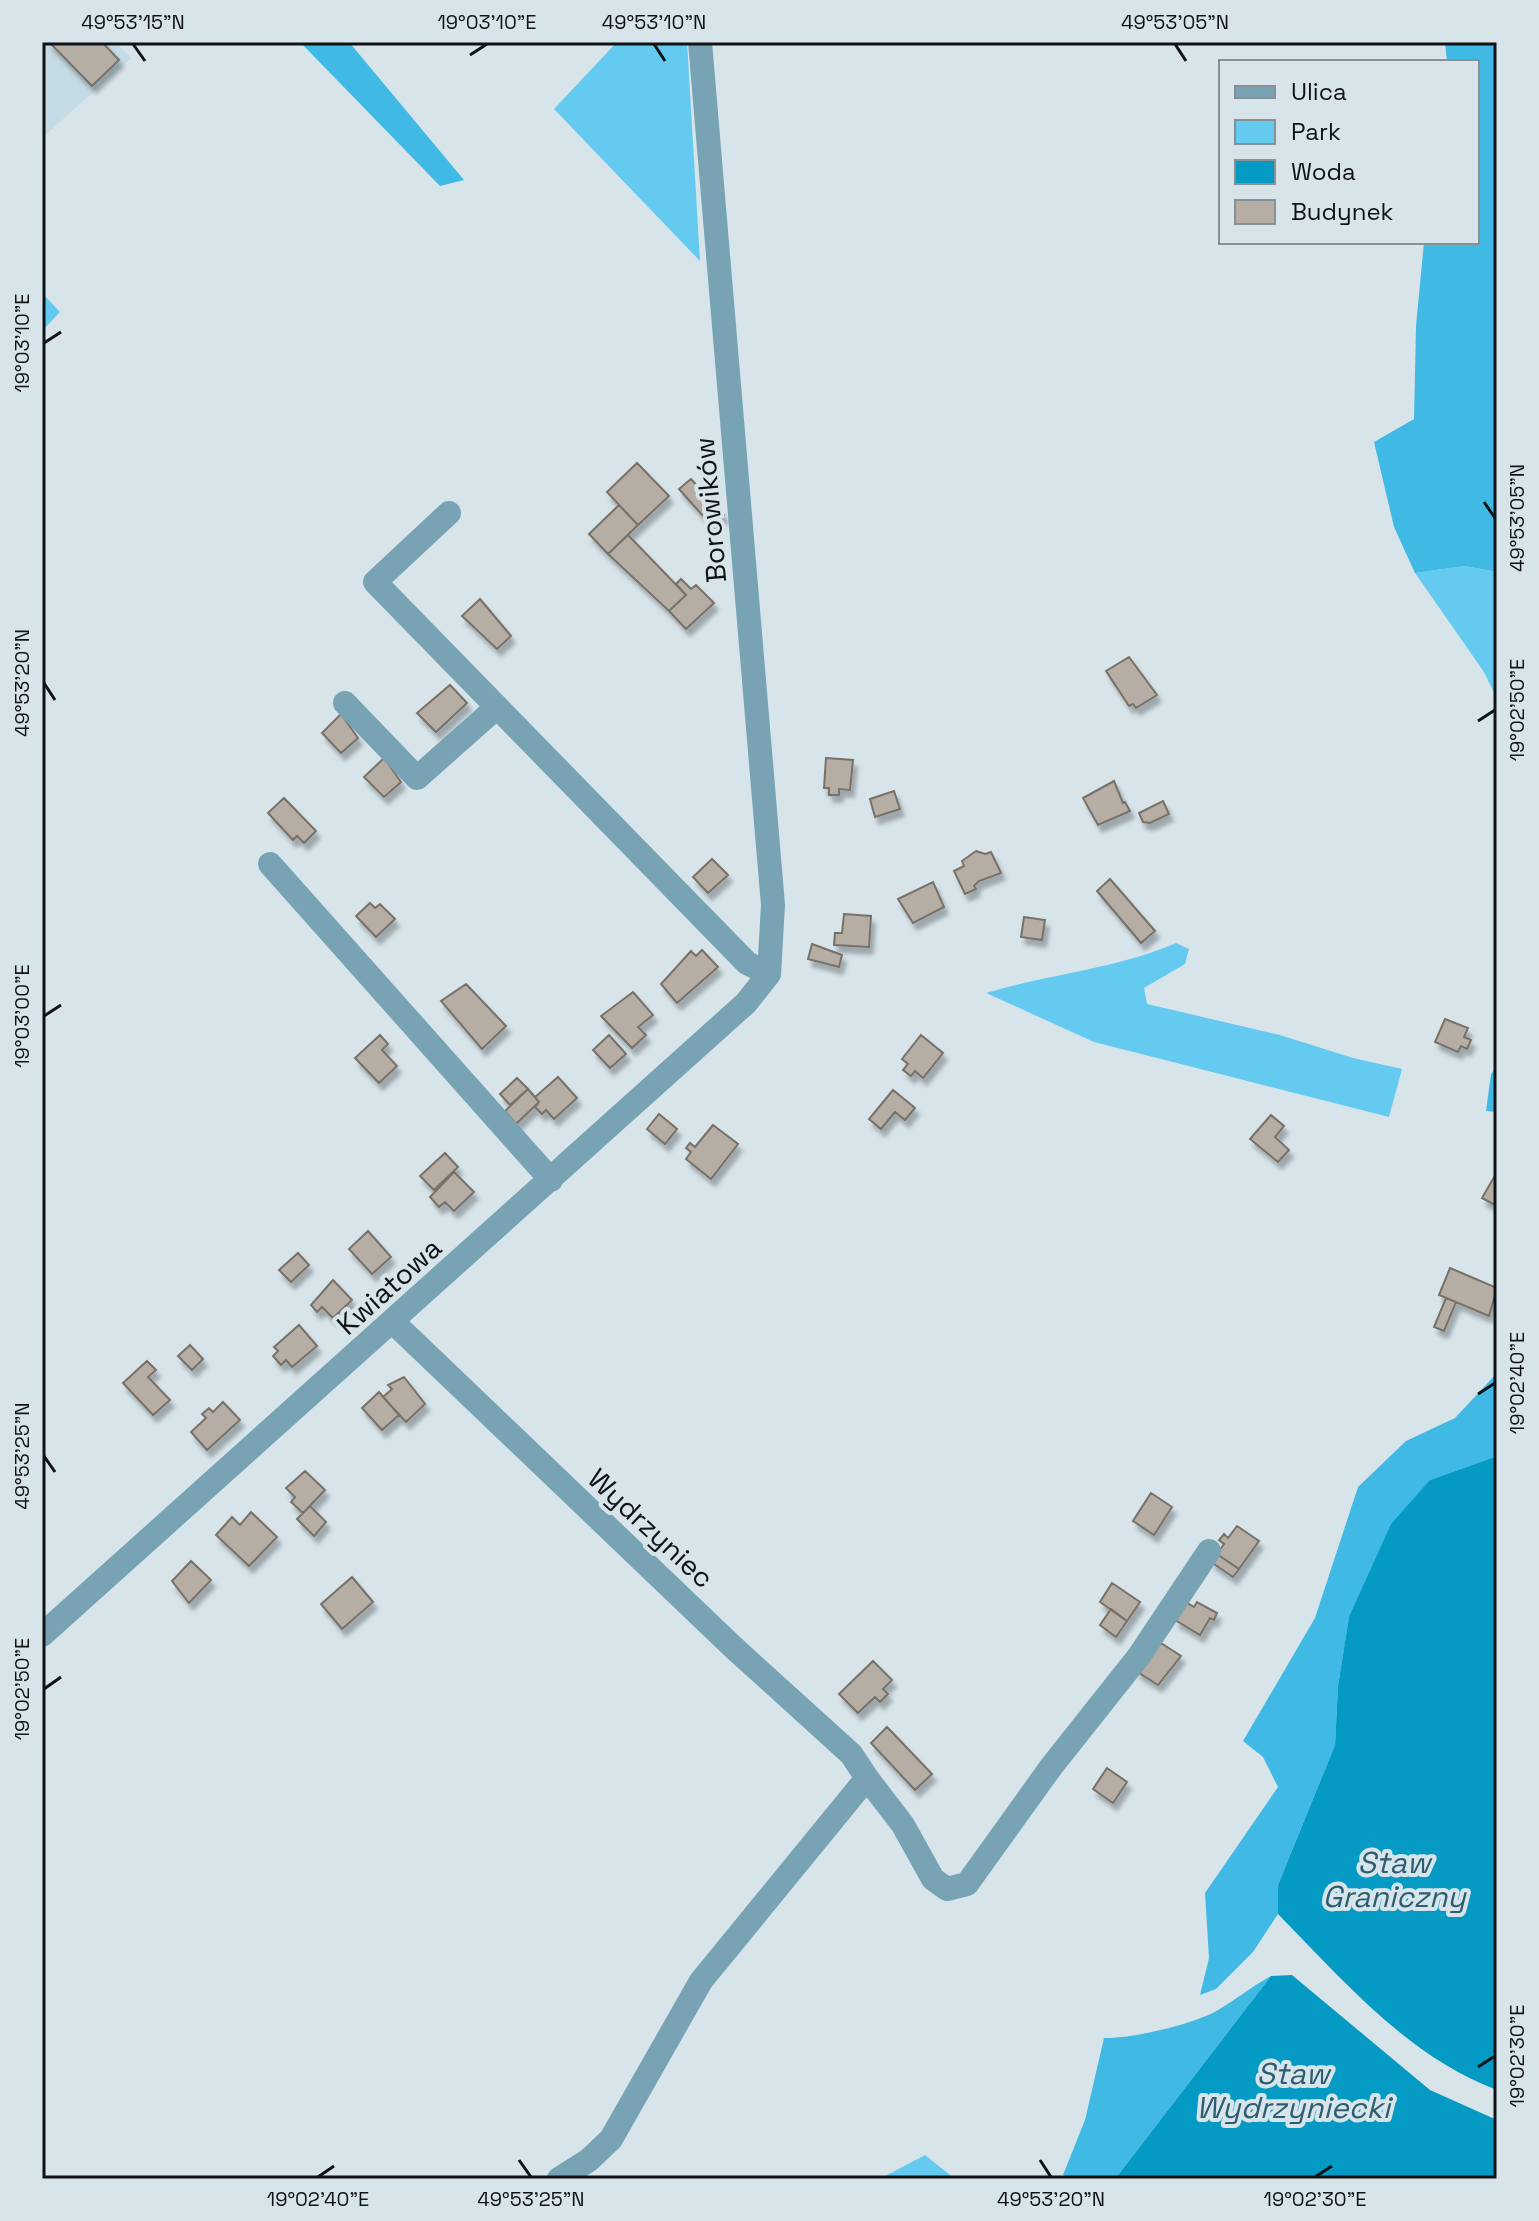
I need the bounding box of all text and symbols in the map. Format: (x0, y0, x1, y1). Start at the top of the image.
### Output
text: 49°53'15"N (81, 9, 185, 35)
text: 19°03'10"E (437, 9, 537, 35)
text: 49°53'10"N (602, 9, 706, 35)
text: 49°53'05"N (1121, 9, 1229, 35)
legend (1219, 60, 1479, 244)
text: Ulica (1291, 76, 1347, 107)
text: Park (1291, 116, 1341, 147)
text: Woda (1291, 156, 1356, 187)
text: Budynek (1291, 196, 1394, 227)
text: 19°03'10"E (9, 293, 35, 393)
street label: Borowików (686, 436, 734, 584)
text: 49°53'05"N (1504, 464, 1530, 572)
text: 49°53'20"N (9, 629, 35, 737)
text: 19°02'50"E (1504, 659, 1530, 761)
text: 19°03'00"E (9, 964, 35, 1068)
street label: Kwiatowa (329, 1230, 449, 1342)
text: 19°02'40"E (1504, 1332, 1530, 1434)
text: 49°53'25"N (9, 1402, 35, 1510)
street label: Wydrzyniec (581, 1461, 721, 1595)
text: 19°02'50"E (9, 1638, 35, 1740)
water label: Staw Graniczny (1322, 1843, 1467, 1916)
text: 19°02'30"E (1504, 2005, 1530, 2107)
water label: Staw Wydrzyniecki (1196, 2054, 1394, 2127)
text: 19°02'40"E (267, 2186, 369, 2212)
text: 49°53'25"N (477, 2186, 585, 2212)
text: 49°53'20"N (997, 2186, 1105, 2212)
text: 19°02'30"E (1264, 2186, 1366, 2212)

